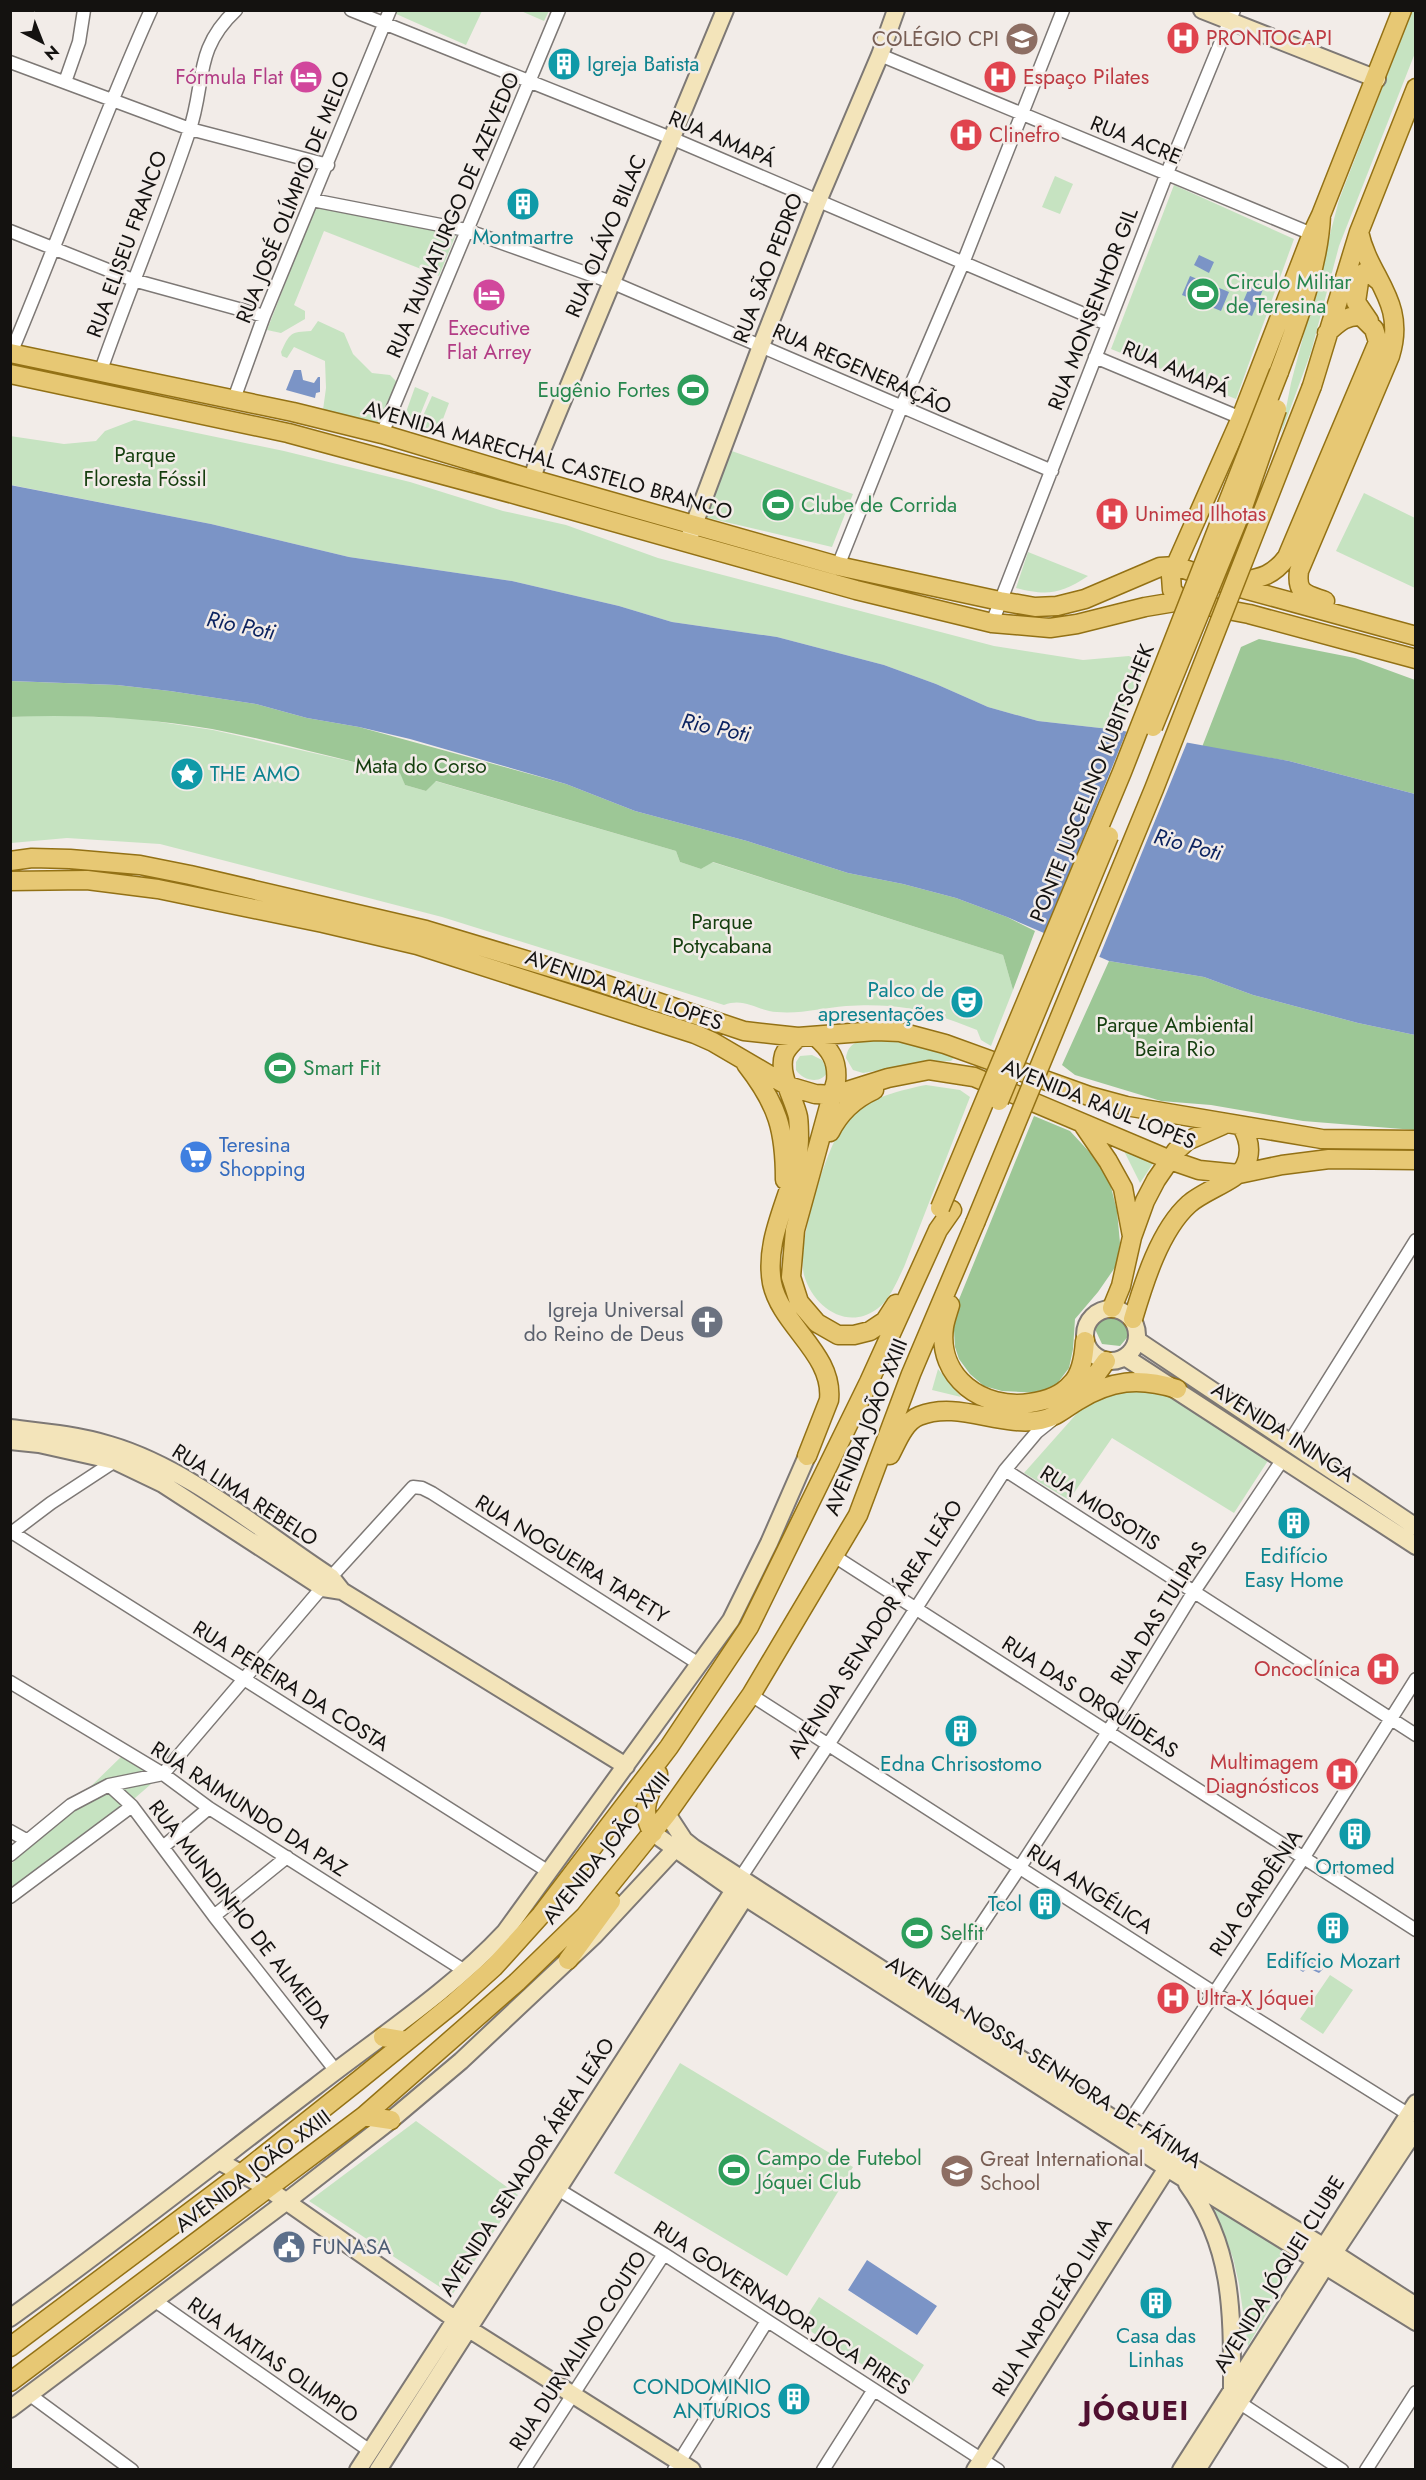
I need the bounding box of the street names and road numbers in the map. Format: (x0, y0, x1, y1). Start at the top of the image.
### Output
street label: RUA JOSÉ OLÍMPIO DE MELO (229, 66, 357, 328)
street label: RUA TAUMATURGO DE AZEVEDO (379, 67, 527, 363)
street label: RUA AMAPÁ (664, 103, 780, 175)
street label: RUA ACRE (1086, 108, 1186, 172)
street label: RUA ELISEU FRANCO (79, 146, 175, 342)
street label: RUA OLÁVO BILAC (558, 150, 654, 322)
street label: RUA SÃO PEDRO (726, 189, 810, 347)
street label: RUA MONSENHOR GIL (1041, 203, 1146, 415)
street label: RUA REGENERAÇÃO (768, 316, 956, 422)
street label: RUA AMAPÁ (1118, 333, 1234, 405)
street label: AVENIDA MARECHAL CASTELO BRANCO (360, 393, 736, 527)
street label: PONTE JUSCELINO KUBITSCHEK (1022, 639, 1162, 926)
street label: AVENIDA RAUL LOPES (521, 942, 727, 1038)
street label: AVENIDA RAUL LOPES (997, 1051, 1201, 1157)
street label: AVENIDA JOÃO XXIII (817, 1334, 915, 1520)
street label: AVENIDA ININGA (1206, 1375, 1360, 1490)
street label: RUA LIMA REBELO (166, 1436, 324, 1554)
street label: RUA MIOSOTIS (1034, 1458, 1166, 1558)
street label: RUA NOGUEIRA TAPETY (470, 1487, 675, 1631)
street label: AVENIDA SENADOR ÁREA LEÃO (780, 1494, 970, 1764)
street label: RUA DAS TULIPAS (1103, 1536, 1215, 1690)
street label: RUA PEREIRA DA COSTA (187, 1613, 395, 1759)
street label: RUA DAS ORQUÍDEAS (996, 1629, 1184, 1765)
street label: RUA RAIMUNDO DA PAZ (145, 1734, 353, 1884)
street label: AVENIDA JOÃO XXIII (535, 1765, 677, 1931)
street label: RUA MUNDINHO DE ALMEIDA (141, 1794, 339, 2034)
street label: RUA GARDÊNIA (1202, 1823, 1310, 1963)
street label: RUA ANGÉLICA (1021, 1837, 1159, 1941)
street label: AVENIDA NOSSA SENHORA DE FÁTIMA (880, 1948, 1208, 2176)
street label: AVENIDA SENADOR ÁREA LEÃO (432, 2032, 622, 2302)
street label: AVENIDA JOÃO XXIII (169, 2102, 337, 2240)
street label: AVENIDA JÓQUEI CLUBE (1206, 2170, 1352, 2378)
street label: RUA NAPOLEÃO LIMA (985, 2212, 1119, 2402)
street label: RUA GOVERNADOR JOCA PIRES (648, 2213, 916, 2403)
street label: RUA DURVALINO COUTO (502, 2245, 654, 2457)
street label: RUA MATIAS OLIMPIO (181, 2290, 365, 2430)

